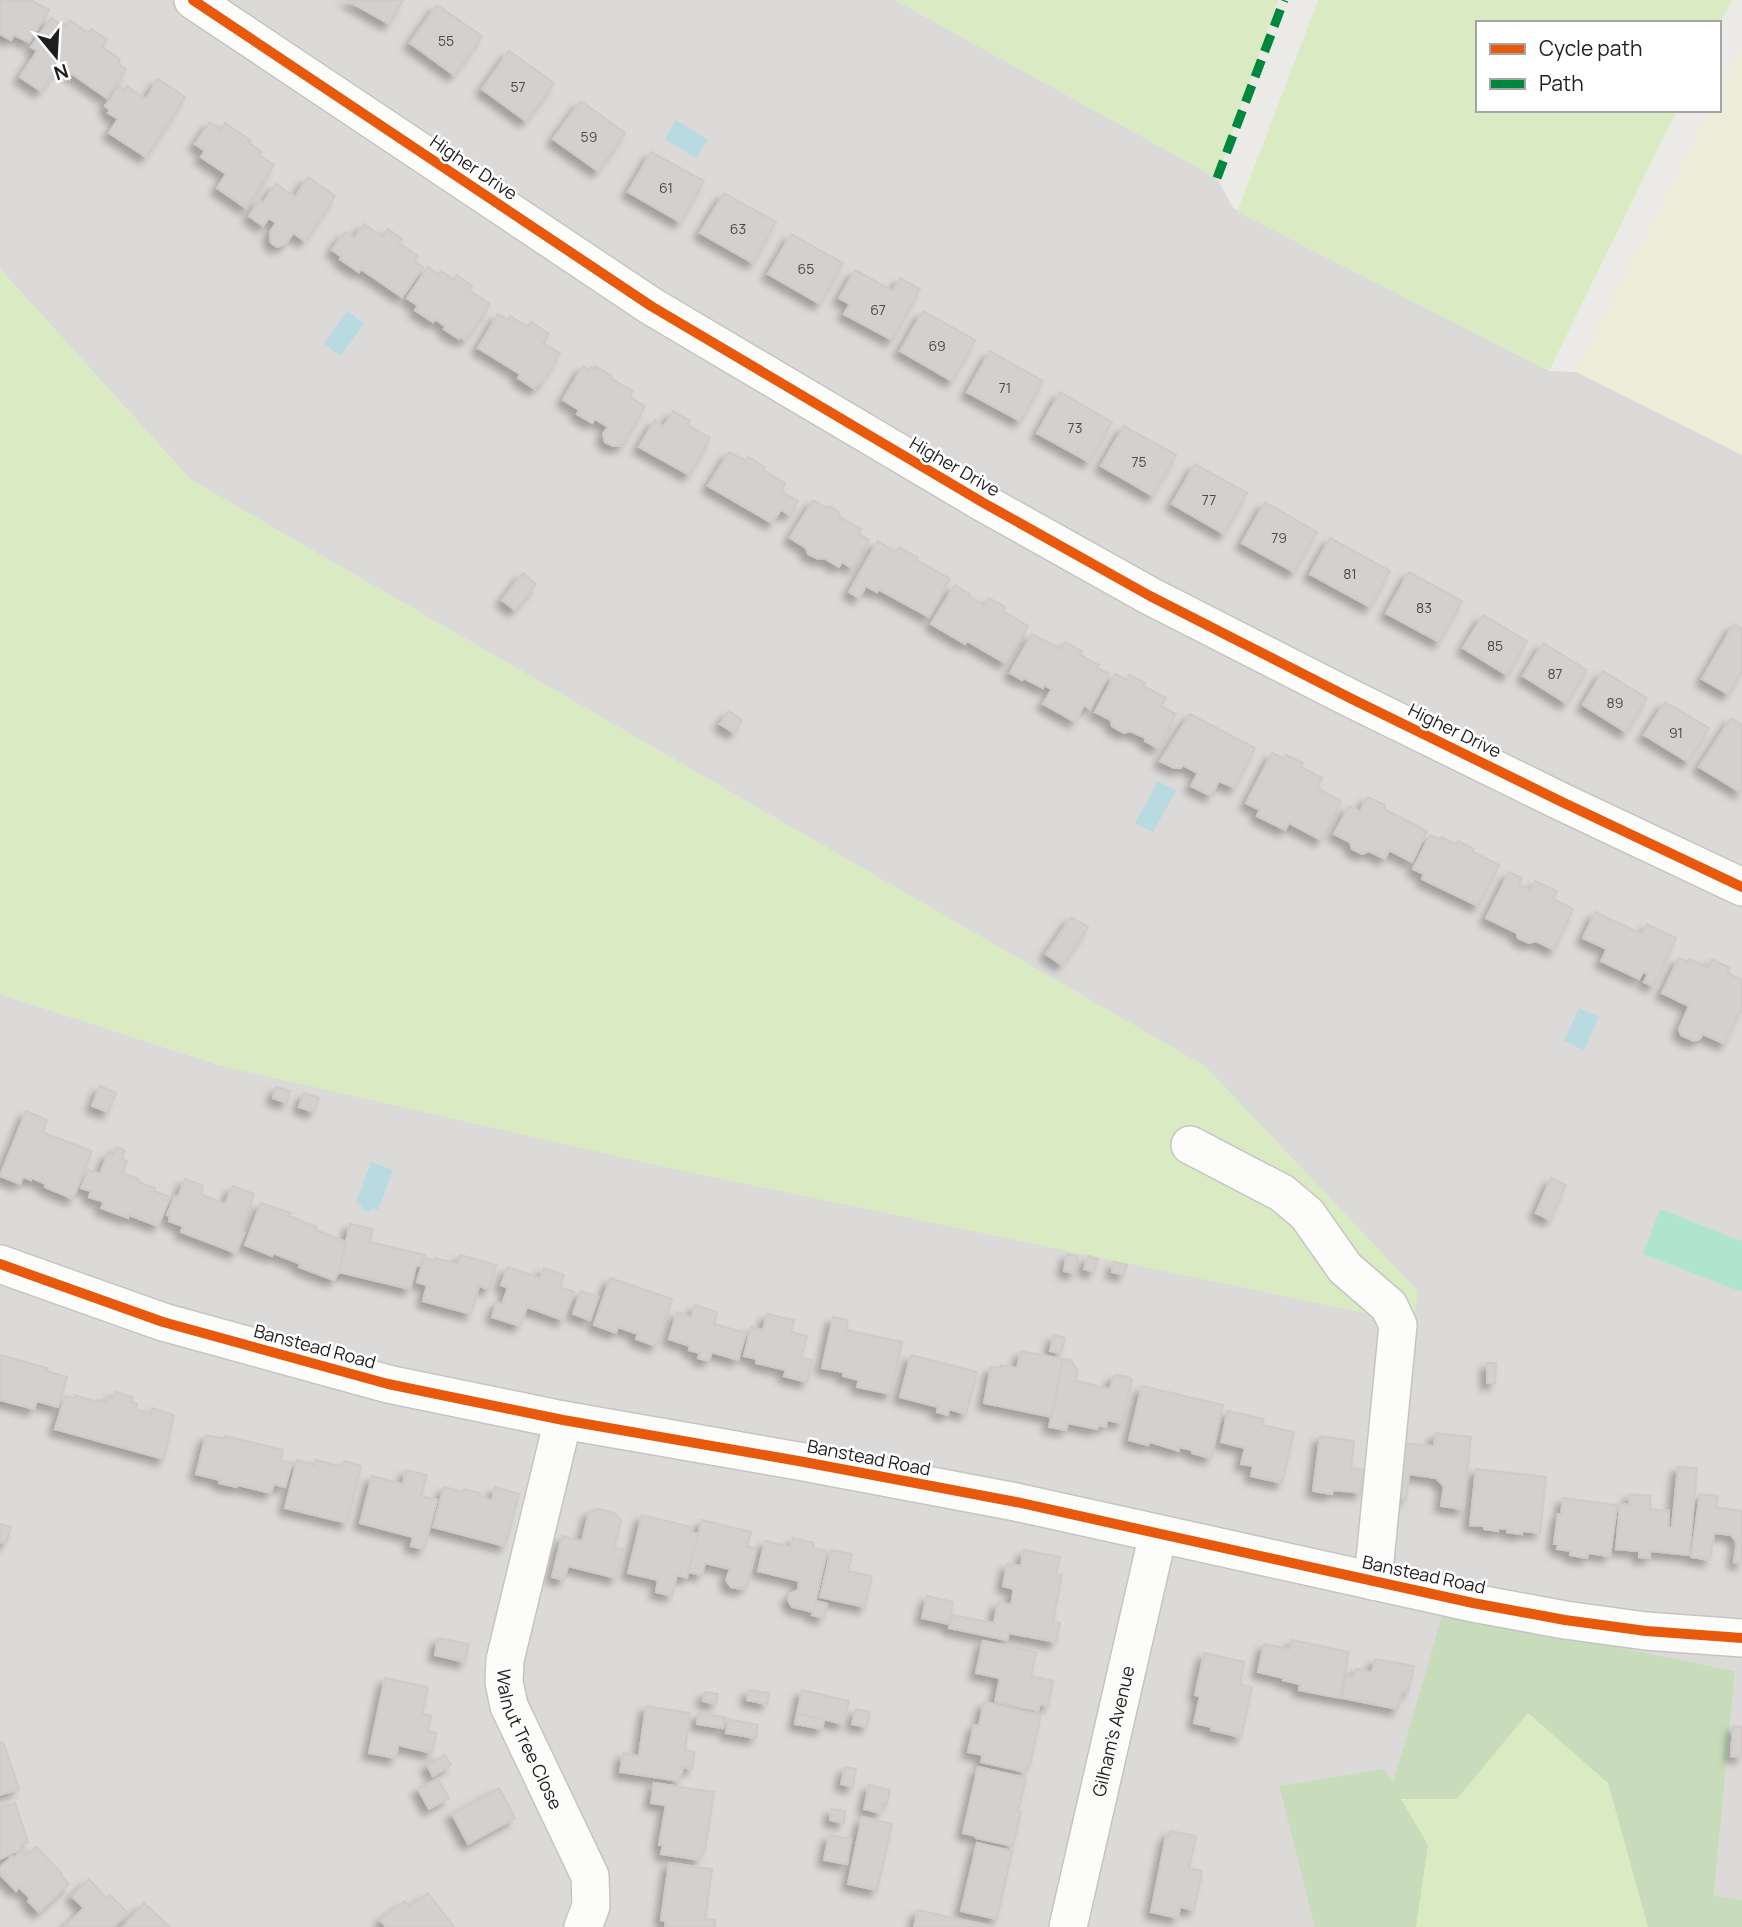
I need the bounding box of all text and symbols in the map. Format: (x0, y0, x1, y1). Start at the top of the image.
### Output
north arrow (21, 21, 91, 91)
legend (1476, 21, 1721, 112)
house number: 55 (438, 31, 454, 50)
text: Cycle path (1539, 34, 1642, 62)
text: N (51, 58, 72, 87)
text: Path (1539, 69, 1584, 97)
house number: 57 (510, 77, 526, 96)
house number: 59 (581, 127, 597, 146)
street label: Higher Drive (426, 129, 522, 205)
house number: 61 (659, 178, 673, 197)
house number: 63 (730, 219, 746, 238)
house number: 65 (798, 259, 814, 278)
house number: 67 (870, 300, 886, 319)
house number: 69 (928, 336, 946, 355)
house number: 71 (999, 378, 1011, 397)
house number: 73 (1068, 418, 1082, 437)
street label: Higher Drive (905, 430, 1005, 502)
house number: 75 (1131, 452, 1147, 471)
house number: 77 (1202, 490, 1216, 509)
house number: 79 (1271, 528, 1287, 547)
house number: 81 (1343, 564, 1357, 583)
house number: 83 (1416, 598, 1432, 617)
house number: 85 (1487, 636, 1503, 655)
house number: 87 (1547, 664, 1563, 683)
house number: 89 (1607, 693, 1623, 712)
street label: Higher Drive (1405, 697, 1505, 763)
house number: 91 (1669, 723, 1683, 742)
street label: Banstead Road (251, 1318, 379, 1374)
street label: Banstead Road (805, 1433, 933, 1481)
street label: Banstead Road (1360, 1549, 1488, 1599)
street label: Gilham's Avenue (1086, 1663, 1139, 1799)
street label: Walnut Tree Close (492, 1668, 568, 1813)

